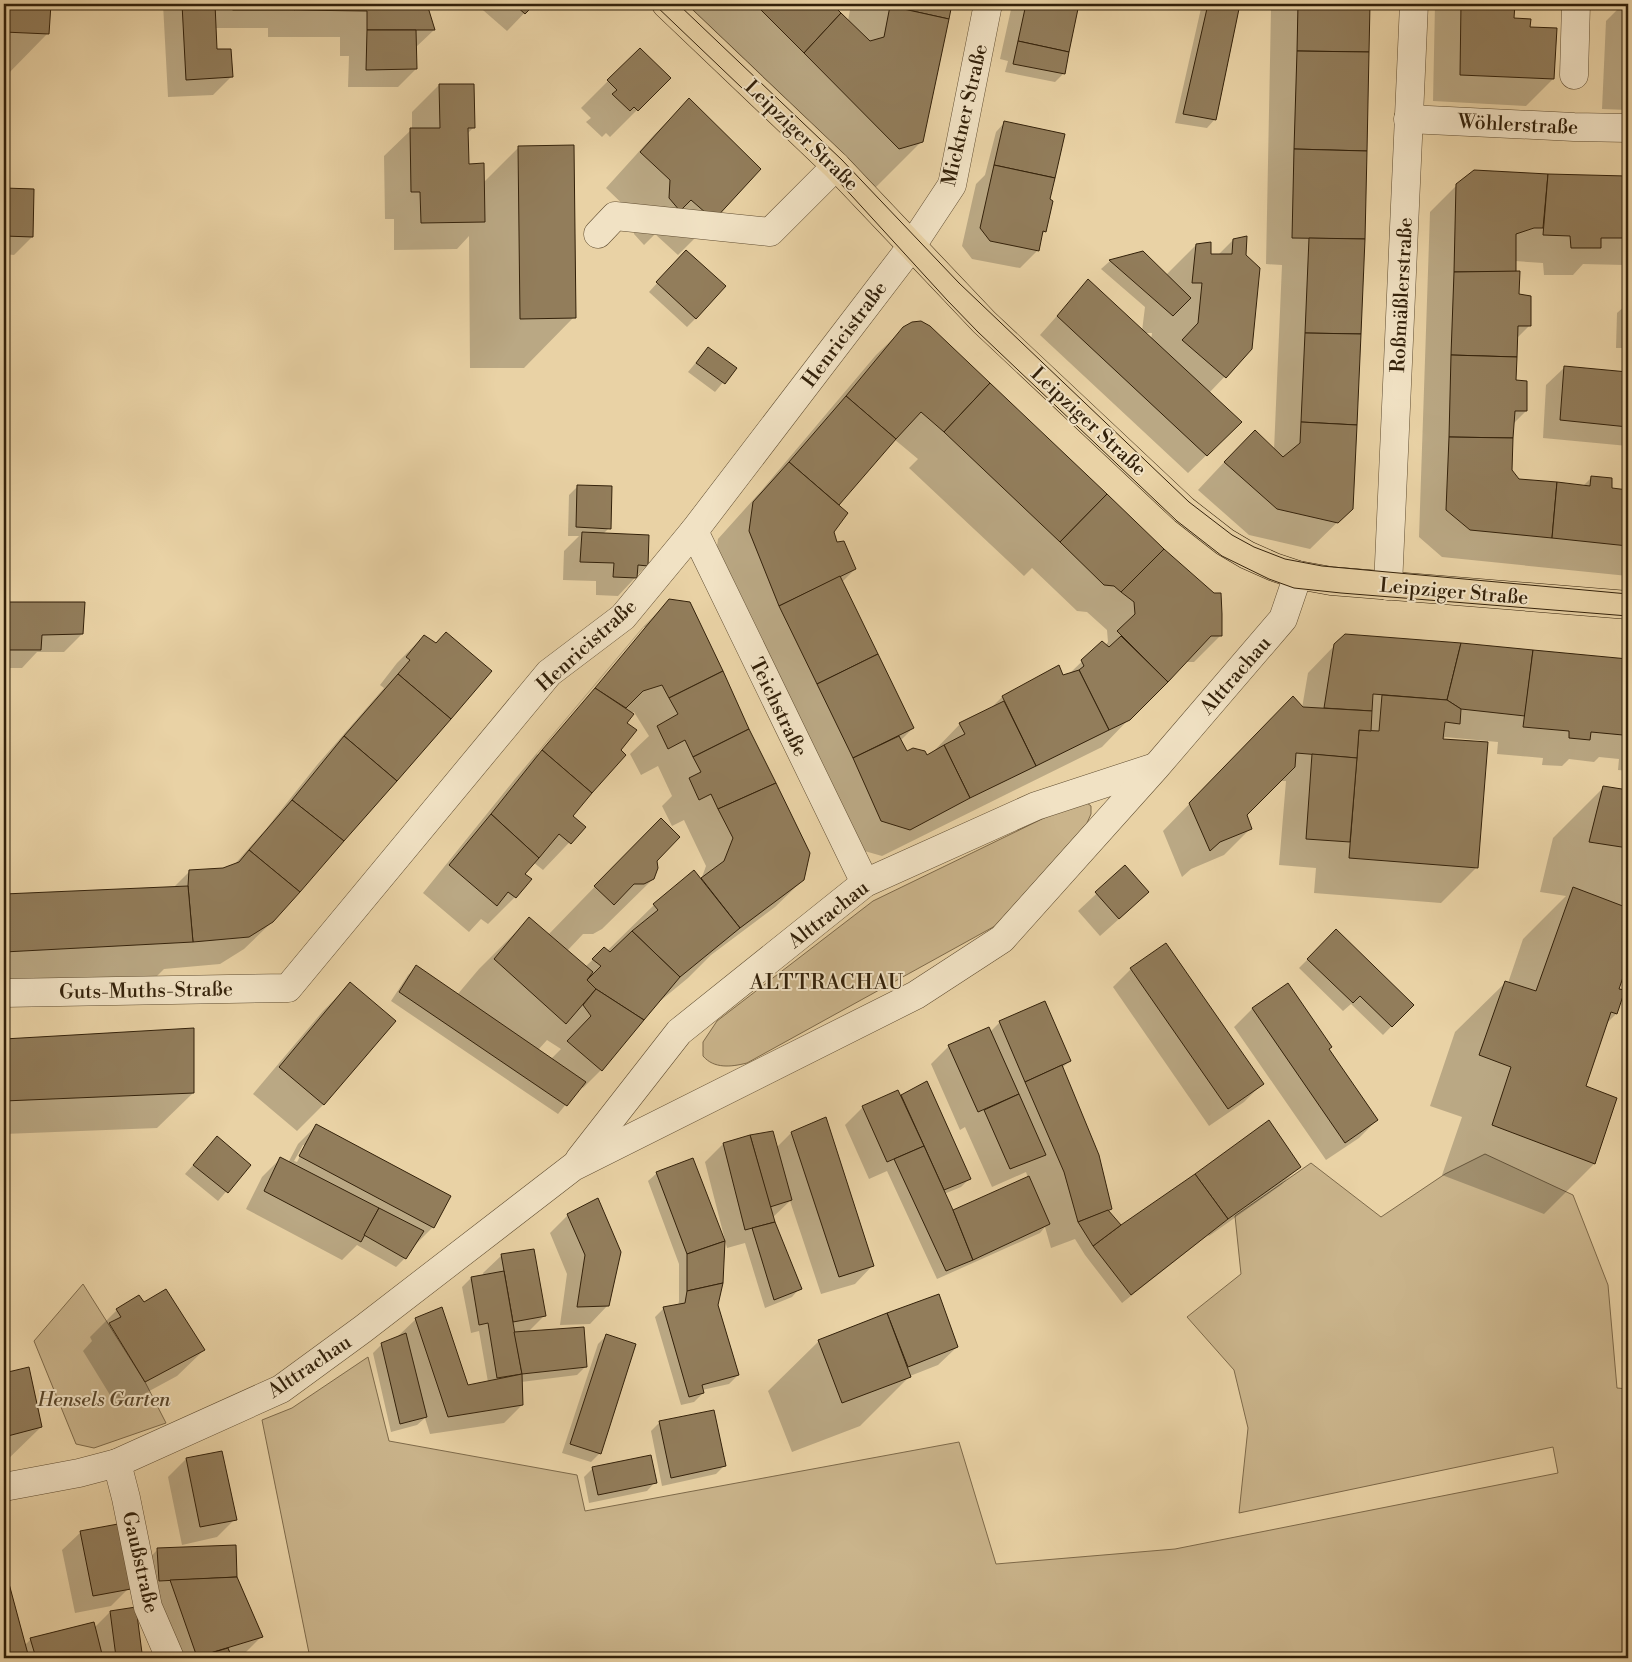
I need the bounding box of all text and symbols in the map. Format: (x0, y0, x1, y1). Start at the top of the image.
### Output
street label: Micktner Straße (937, 42, 994, 189)
street label: Leipziger Straße (739, 75, 863, 197)
street label: Wöhlerstraße (1456, 110, 1579, 141)
street label: Roßmäßlerstraße (1386, 217, 1419, 373)
street label: Henricistraße (797, 277, 893, 393)
street label: Leipziger Straße (1025, 362, 1151, 482)
street label: Leipziger Straße (1378, 574, 1529, 611)
street label: Henricistraße (532, 595, 642, 698)
street label: Alttrachau (1195, 631, 1277, 721)
street label: Teichstraße (743, 654, 812, 761)
street label: Alttrachau (783, 875, 875, 955)
district label: ALTTRACHAU (749, 970, 904, 996)
street label: Guts-Muths-Straße (59, 977, 233, 1006)
street label: Alttrachau (262, 1330, 357, 1405)
park label: Hensels Garten (37, 1388, 171, 1413)
street label: Gaußstraße (116, 1509, 163, 1616)

